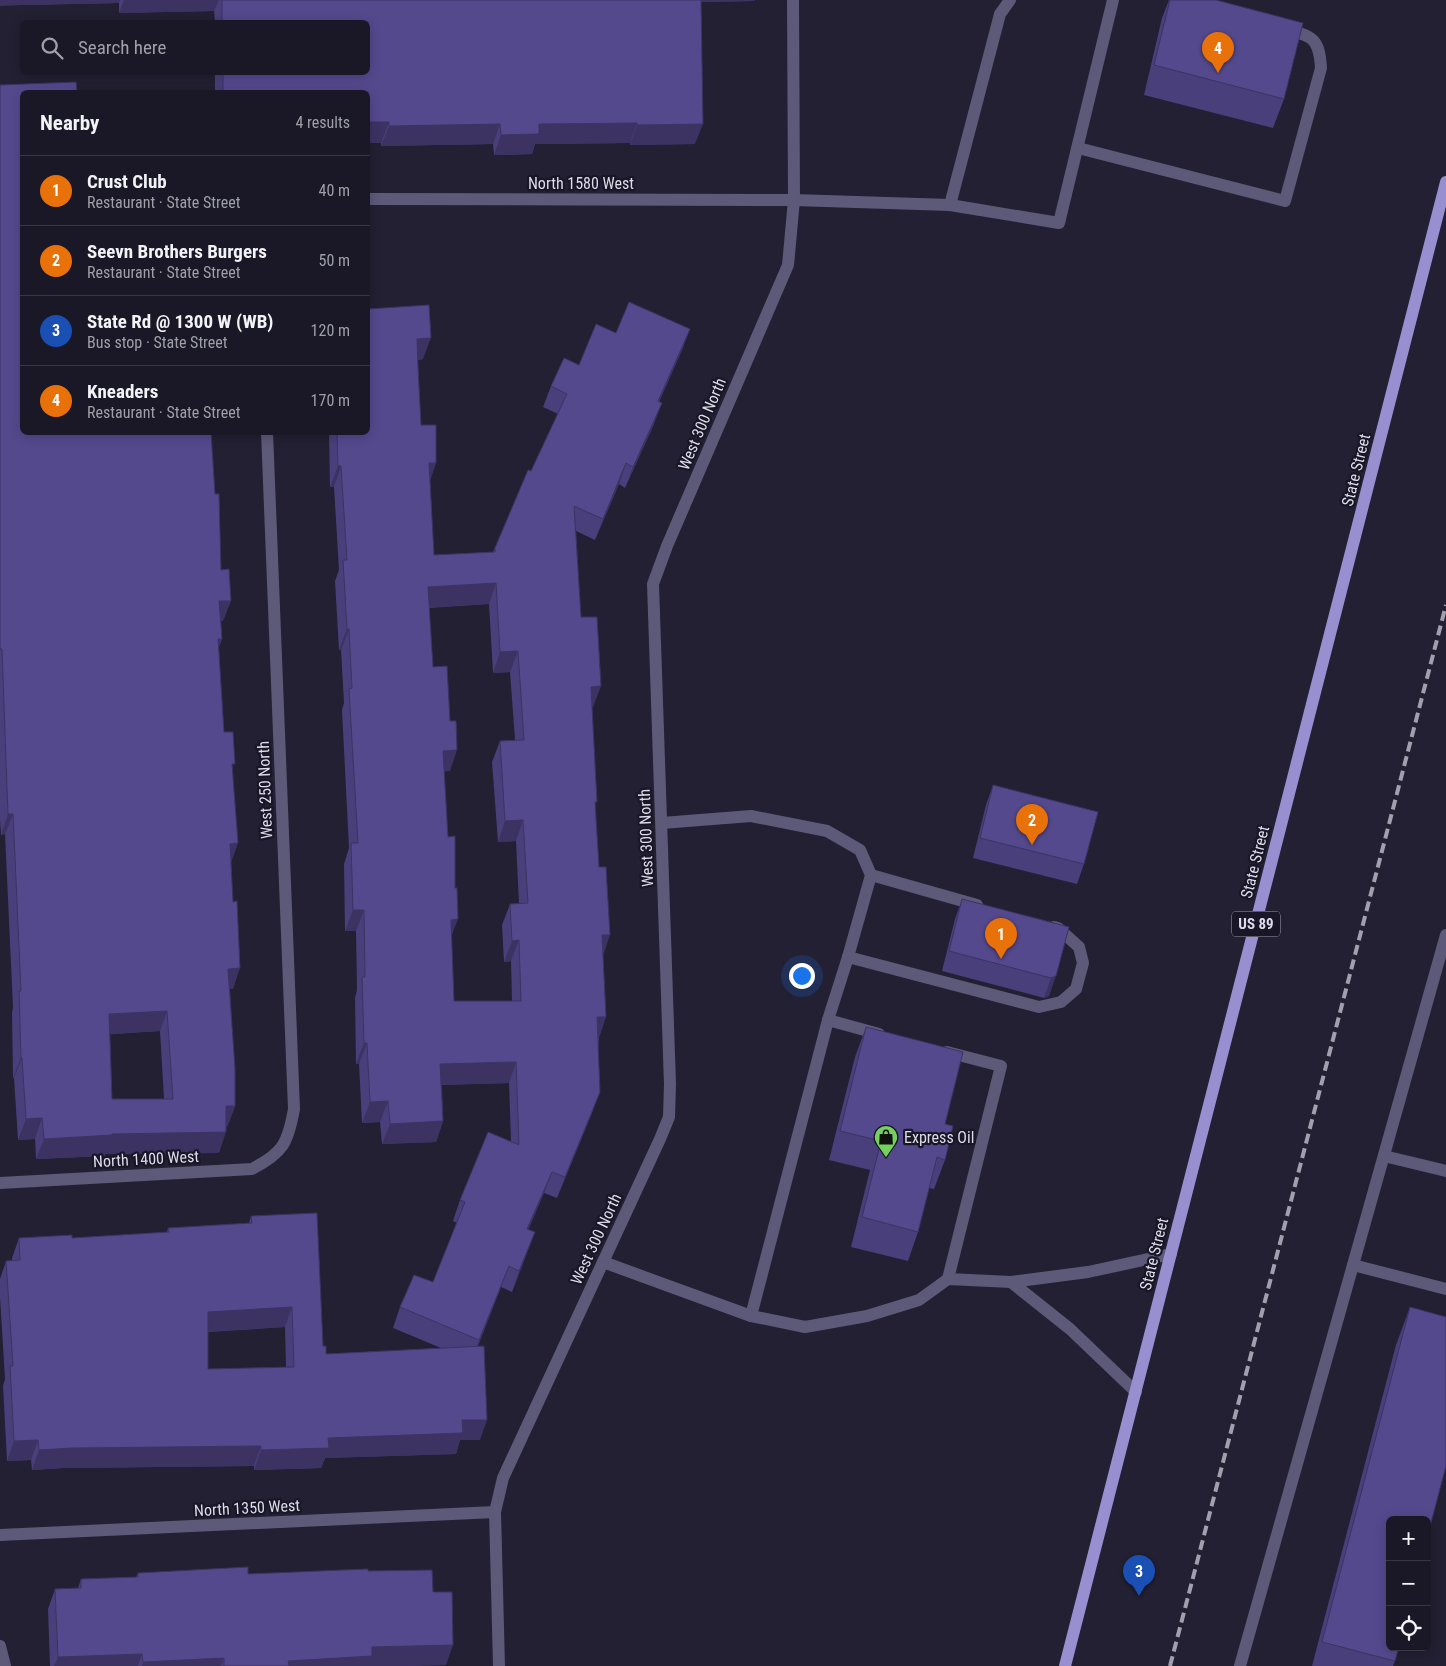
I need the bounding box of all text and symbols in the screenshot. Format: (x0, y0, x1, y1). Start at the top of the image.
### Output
search box (20, 20, 370, 75)
pin: 4 (1202, 32, 1234, 73)
icon: search (38, 34, 66, 62)
text: Search here (78, 36, 166, 59)
text: Nearby (40, 111, 99, 135)
text: 4 results (295, 113, 350, 132)
text: Crust Club (87, 170, 167, 193)
street label: North 1580 West (528, 174, 634, 193)
text: 1 (52, 181, 60, 200)
text: 40 m (318, 181, 350, 200)
text: Restaurant · State Street (87, 193, 240, 212)
text: Seevn Brothers Burgers (87, 240, 267, 263)
text: 2 (52, 251, 60, 270)
text: 50 m (318, 251, 350, 270)
text: Restaurant · State Street (87, 263, 240, 282)
text: State Rd @ 1300 W (WB) (87, 310, 274, 333)
text: 3 (52, 321, 60, 340)
text: 120 m (311, 321, 350, 340)
text: Bus stop · State Street (87, 333, 228, 352)
street label: West 300 North (674, 375, 730, 473)
text: Kneaders (87, 380, 158, 403)
text: 4 (52, 391, 60, 410)
text: 170 m (311, 391, 350, 410)
text: Restaurant · State Street (87, 403, 240, 422)
street label: State Street (1338, 431, 1374, 508)
street label: West 250 North (254, 741, 276, 839)
street label: West 300 North (635, 789, 657, 887)
pin: 2 (1016, 804, 1048, 845)
street label: State Street (1237, 823, 1273, 900)
road number: US 89 (1232, 912, 1280, 936)
pin: 1 (985, 918, 1017, 959)
your location (789, 963, 815, 989)
shop icon: Express Oil (873, 1124, 899, 1158)
place label: Express Oil (904, 1128, 974, 1147)
street label: North 1400 West (93, 1147, 200, 1171)
street label: West 300 North (567, 1190, 625, 1288)
street label: State Street (1136, 1215, 1172, 1292)
street label: North 1350 West (194, 1496, 301, 1520)
map controls (1386, 1516, 1431, 1651)
button: + (1386, 1516, 1431, 1561)
pin: 3 (1123, 1555, 1155, 1596)
button: − (1386, 1561, 1431, 1606)
button: locate (1386, 1606, 1431, 1651)

